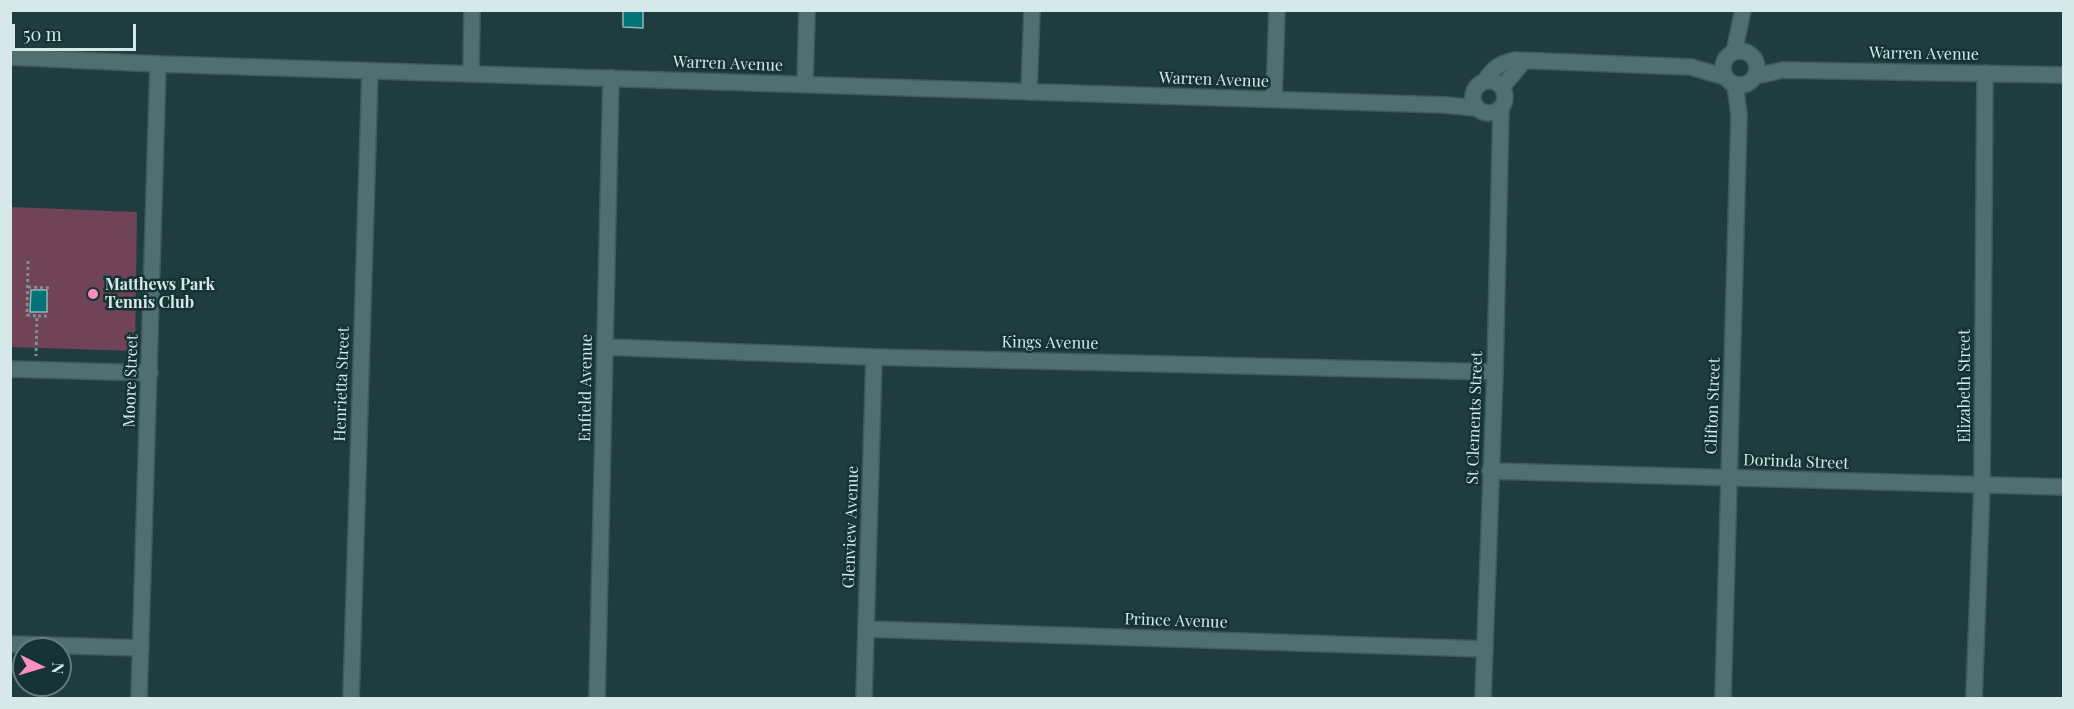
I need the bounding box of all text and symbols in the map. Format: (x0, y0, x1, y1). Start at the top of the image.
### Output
scale bar (15, 12, 140, 50)
text: 50 m (23, 22, 62, 46)
street label: Warren Avenue (1869, 43, 1979, 65)
street label: Warren Avenue (673, 52, 783, 76)
street label: Warren Avenue (1159, 68, 1269, 92)
place label: Matthews Park Tennis Club (105, 275, 215, 313)
marker: Matthews Park Tennis Club (86, 287, 100, 301)
street label: Henrietta Street (330, 326, 354, 442)
street label: Elizabeth Street (1955, 329, 1975, 443)
street label: Kings Avenue (1001, 333, 1099, 353)
street label: Moore Street (120, 334, 142, 428)
street label: Enfield Avenue (575, 334, 597, 442)
street label: St Clements Street (1463, 351, 1487, 485)
street label: Clifton Street (1702, 357, 1724, 455)
street label: Dorinda Street (1743, 451, 1849, 473)
street label: Glenview Avenue (839, 465, 863, 589)
street label: Prince Avenue (1124, 610, 1228, 632)
north arrow (12, 637, 72, 697)
text: N (47, 662, 69, 675)

